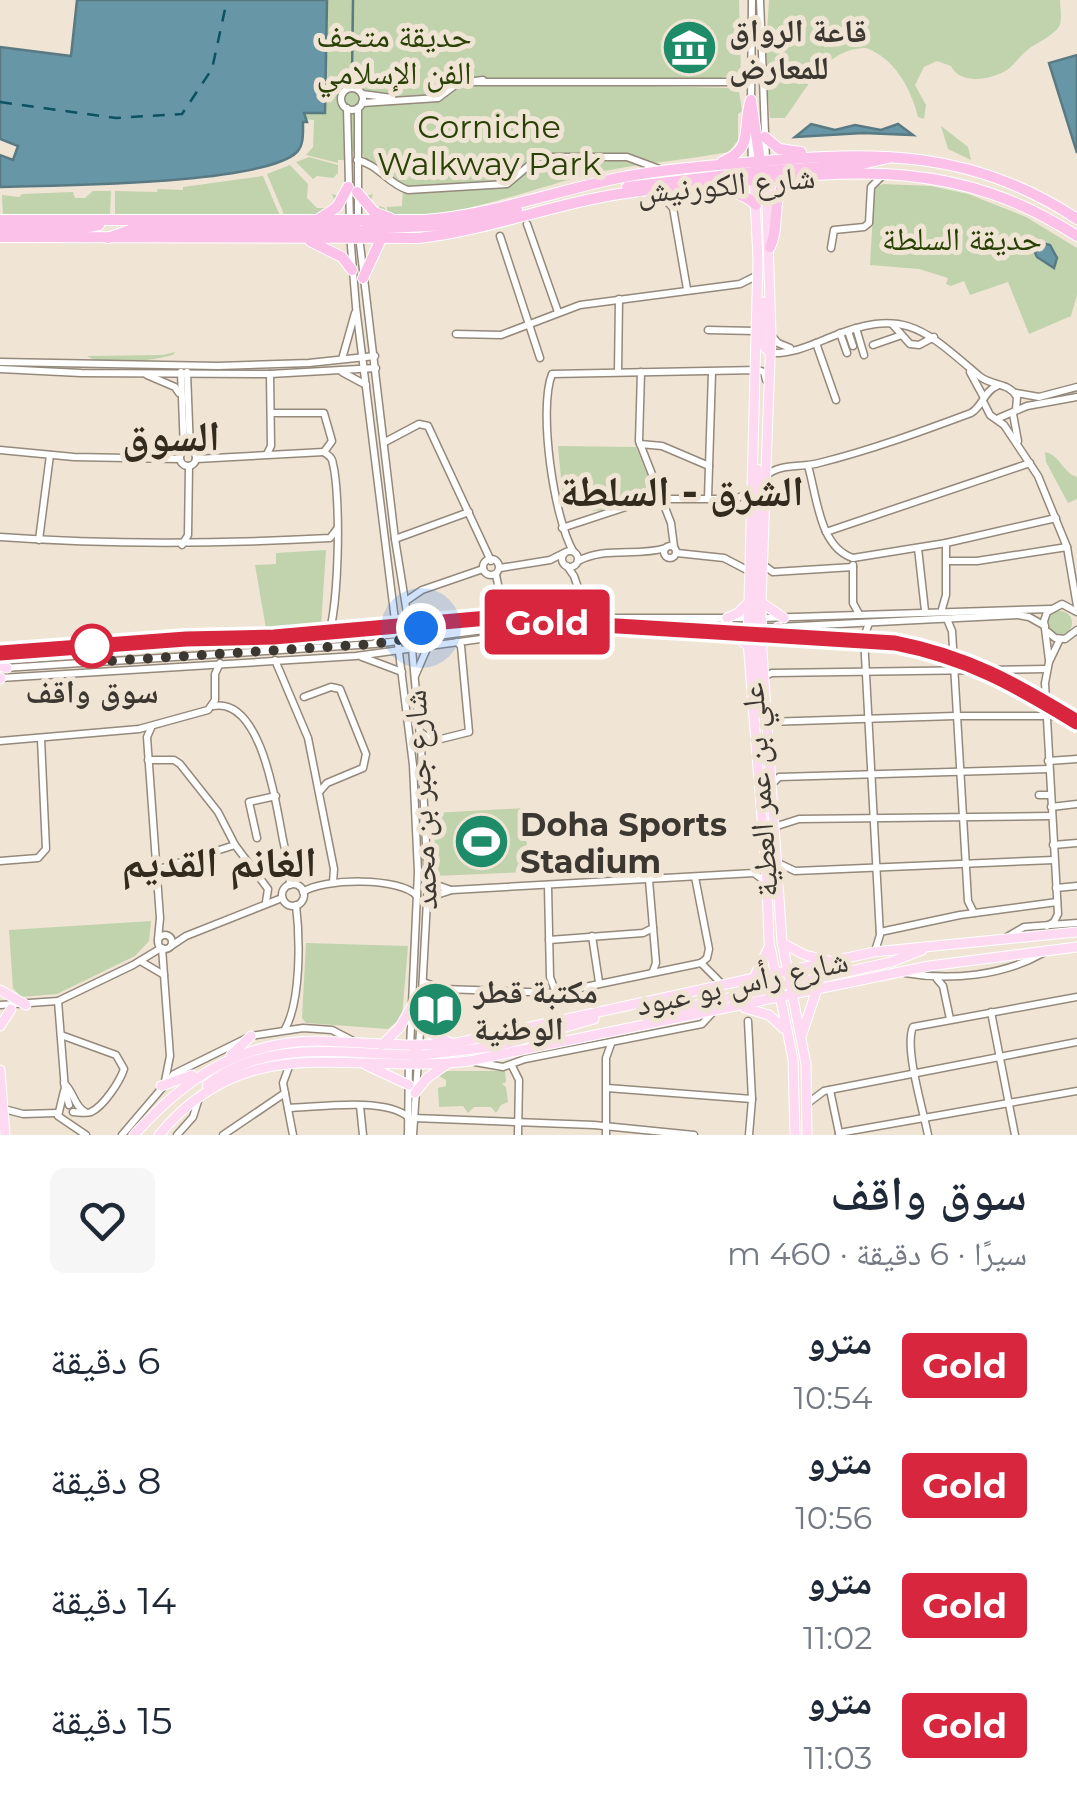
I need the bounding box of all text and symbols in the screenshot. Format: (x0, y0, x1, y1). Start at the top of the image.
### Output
place label: قاعة الرواق للمعارض (729, 11, 867, 87)
park label: حديقة متحف الفن الإسلامي (316, 16, 472, 98)
museum icon: قاعة الرواق للمعارض (660, 18, 720, 78)
park label: Corniche Walkway Park (377, 107, 601, 183)
street label: شارع الكورنيش (635, 157, 817, 212)
park label: حديقة السلطة (882, 219, 1042, 258)
district label: السوق (122, 410, 220, 462)
district label: الشرق - السلطة (560, 465, 804, 517)
line badge: Gold (477, 590, 617, 654)
text: Gold (505, 601, 589, 644)
your location (396, 603, 446, 653)
marker: سوق واقف (71, 625, 113, 667)
place label: سوق واقف (25, 672, 159, 711)
street label: علي بن عمر العطية (732, 681, 792, 898)
street label: شارع جبر بن محمد (395, 689, 446, 911)
place label: Doha Sports Stadium (520, 805, 727, 881)
sports icon: Doha Sports Stadium (451, 812, 511, 872)
district label: الغانم القديم (121, 836, 317, 890)
street label: شارع رأس بو عبود (632, 940, 852, 1024)
place label: مكتبة قطر الوطنية (472, 972, 598, 1048)
library icon: مكتبة قطر الوطنية (405, 979, 465, 1039)
text: سوق واقف (830, 1164, 1027, 1222)
button: heart (50, 1168, 155, 1273)
text: سيرًا · 6 دقيقة · 460 m (727, 1234, 1027, 1273)
text: مترو (807, 1317, 872, 1364)
text: 6 دقيقة (50, 1337, 160, 1384)
text: Gold (922, 1344, 1007, 1387)
text: 10:54 (794, 1378, 872, 1417)
text: مترو (807, 1437, 872, 1484)
text: 8 دقيقة (50, 1457, 161, 1504)
text: Gold (922, 1464, 1007, 1507)
text: 10:56 (795, 1498, 872, 1537)
text: مترو (807, 1557, 872, 1604)
text: 14 دقيقة (50, 1577, 176, 1624)
text: Gold (922, 1584, 1007, 1627)
text: 11:02 (803, 1618, 872, 1657)
text: مترو (807, 1677, 872, 1724)
text: 15 دقيقة (50, 1697, 172, 1744)
text: Gold (922, 1704, 1007, 1747)
text: 11:03 (804, 1738, 872, 1777)

